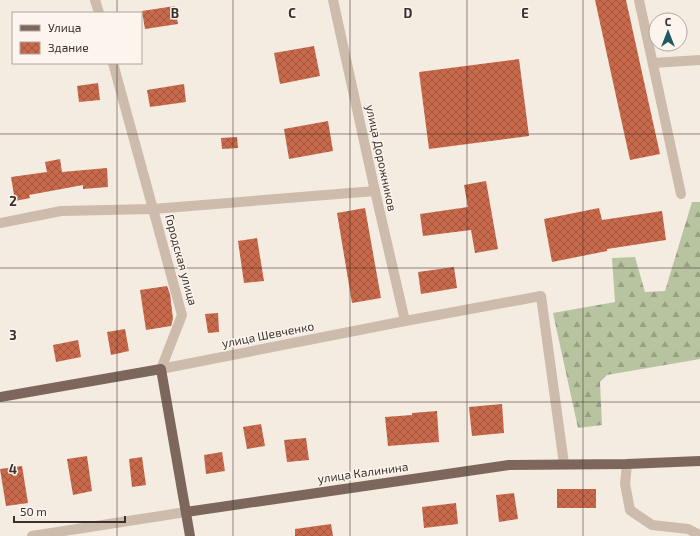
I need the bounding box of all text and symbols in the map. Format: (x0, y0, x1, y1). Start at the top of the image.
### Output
text: B (171, 5, 179, 21)
text: C (288, 5, 296, 21)
text: D (404, 5, 413, 21)
text: E (521, 5, 529, 21)
legend (12, 12, 142, 64)
north arrow (648, 12, 688, 52)
text: С (665, 15, 672, 28)
text: Улица (48, 20, 81, 34)
text: Здание (48, 40, 89, 54)
street label: улица Дорожников (363, 103, 400, 213)
text: 2 (9, 193, 17, 209)
street label: Городская улица (162, 213, 201, 307)
street label: улица Шевченко (221, 318, 315, 351)
text: 3 (9, 327, 17, 343)
street label: улица Калинина (317, 459, 409, 486)
text: 4 (9, 461, 17, 477)
scale bar (14, 498, 125, 524)
text: 50 m (20, 504, 47, 518)

